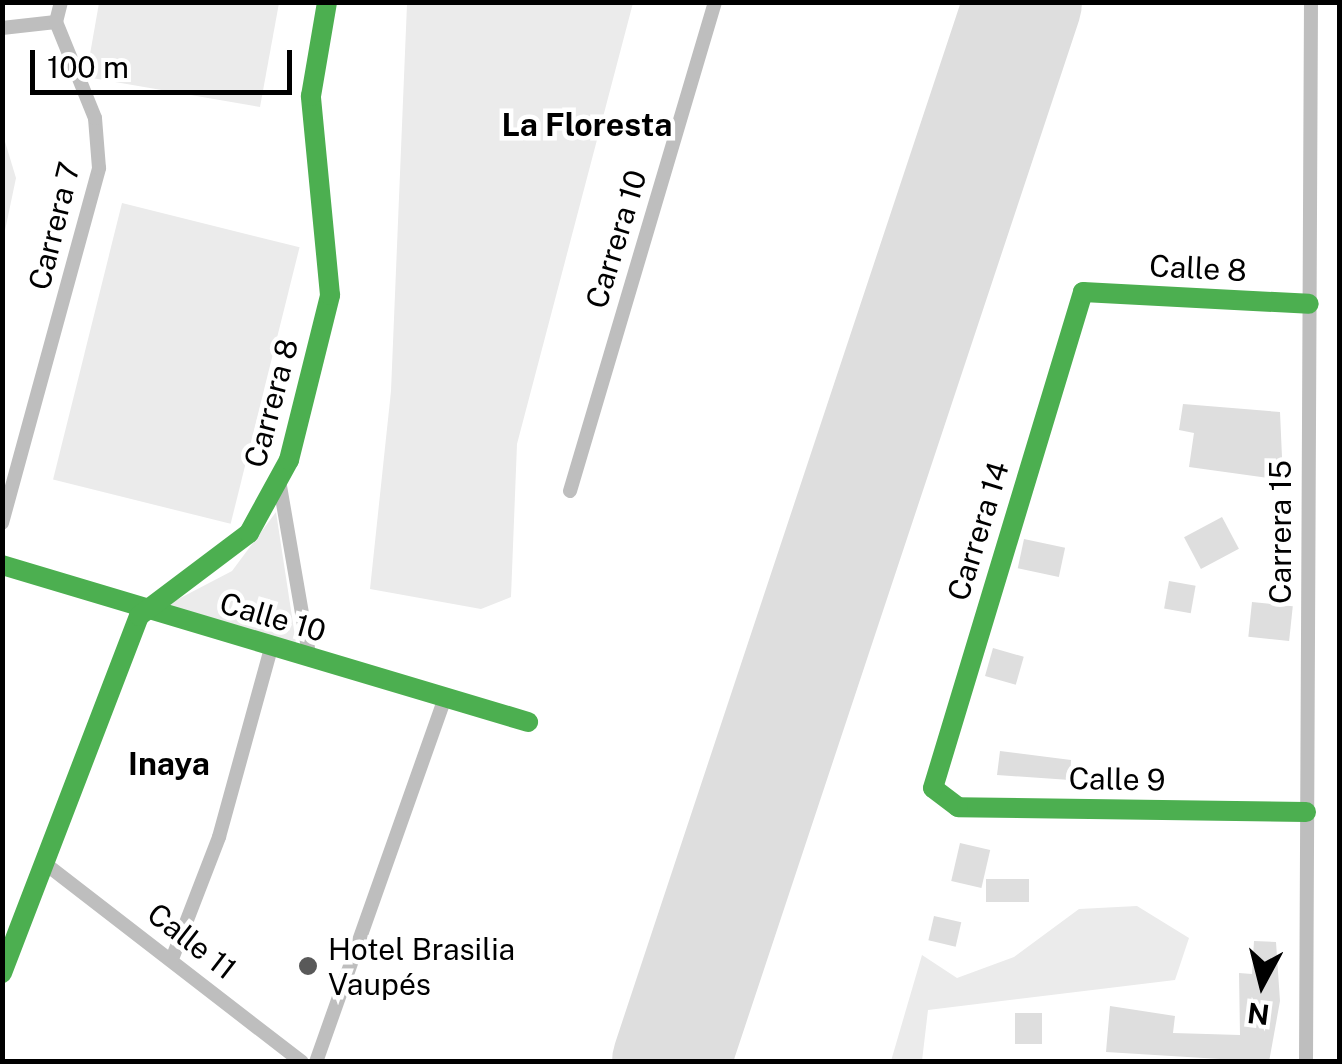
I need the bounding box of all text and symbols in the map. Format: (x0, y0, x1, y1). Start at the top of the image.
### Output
scale bar (35, 30, 298, 92)
text: 100 m (47, 49, 129, 85)
district label: La Floresta (502, 106, 672, 144)
street label: Carrera 7 (21, 158, 87, 294)
street label: Carrera 10 (578, 165, 654, 313)
street label: Calle 8 (1148, 247, 1248, 289)
street label: Carrera 8 (237, 335, 305, 471)
street label: Carrera 14 (940, 457, 1016, 605)
street label: Carrera 15 (1262, 460, 1298, 604)
street label: Calle 10 (216, 585, 330, 649)
district label: Inaya (128, 745, 210, 783)
street label: Calle 9 (1068, 760, 1166, 798)
street label: Calle 11 (140, 895, 244, 987)
place label: Hotel Brasilia Vaupés (328, 931, 515, 1002)
north arrow (1212, 934, 1312, 1034)
marker: Hotel Brasilia Vaupés (297, 955, 319, 977)
text: N (1245, 997, 1271, 1032)

